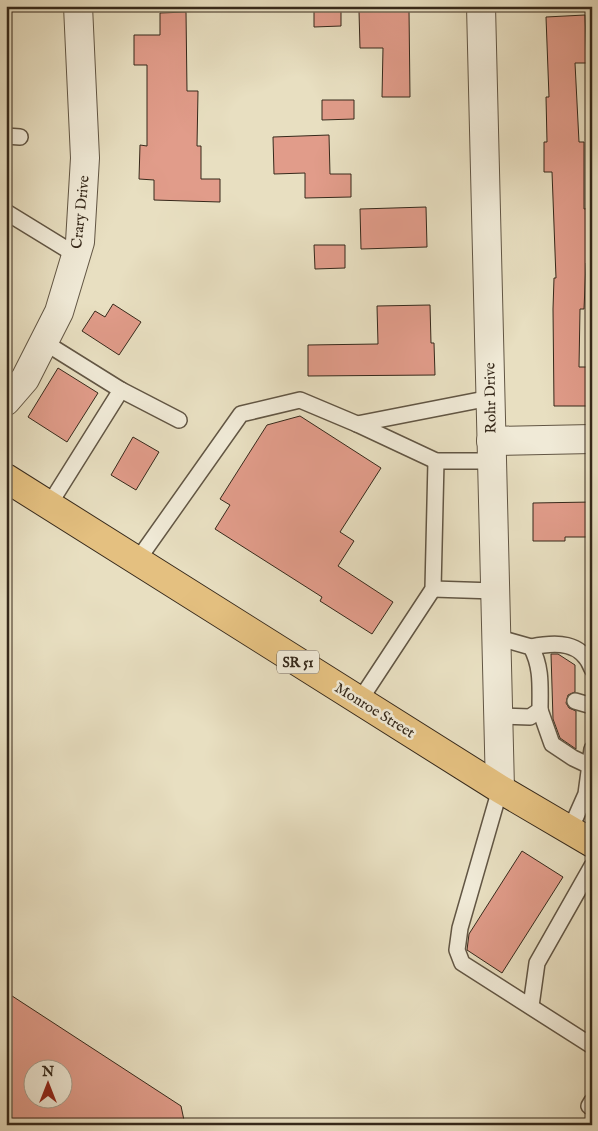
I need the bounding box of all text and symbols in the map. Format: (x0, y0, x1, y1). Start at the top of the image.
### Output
street label: Crary Drive (67, 174, 94, 250)
street label: Rohr Drive (480, 362, 501, 434)
road number: SR 51 (277, 650, 319, 674)
street label: Monroe Street (331, 678, 418, 743)
north arrow (22, 1058, 72, 1108)
text: N (41, 1063, 54, 1081)

